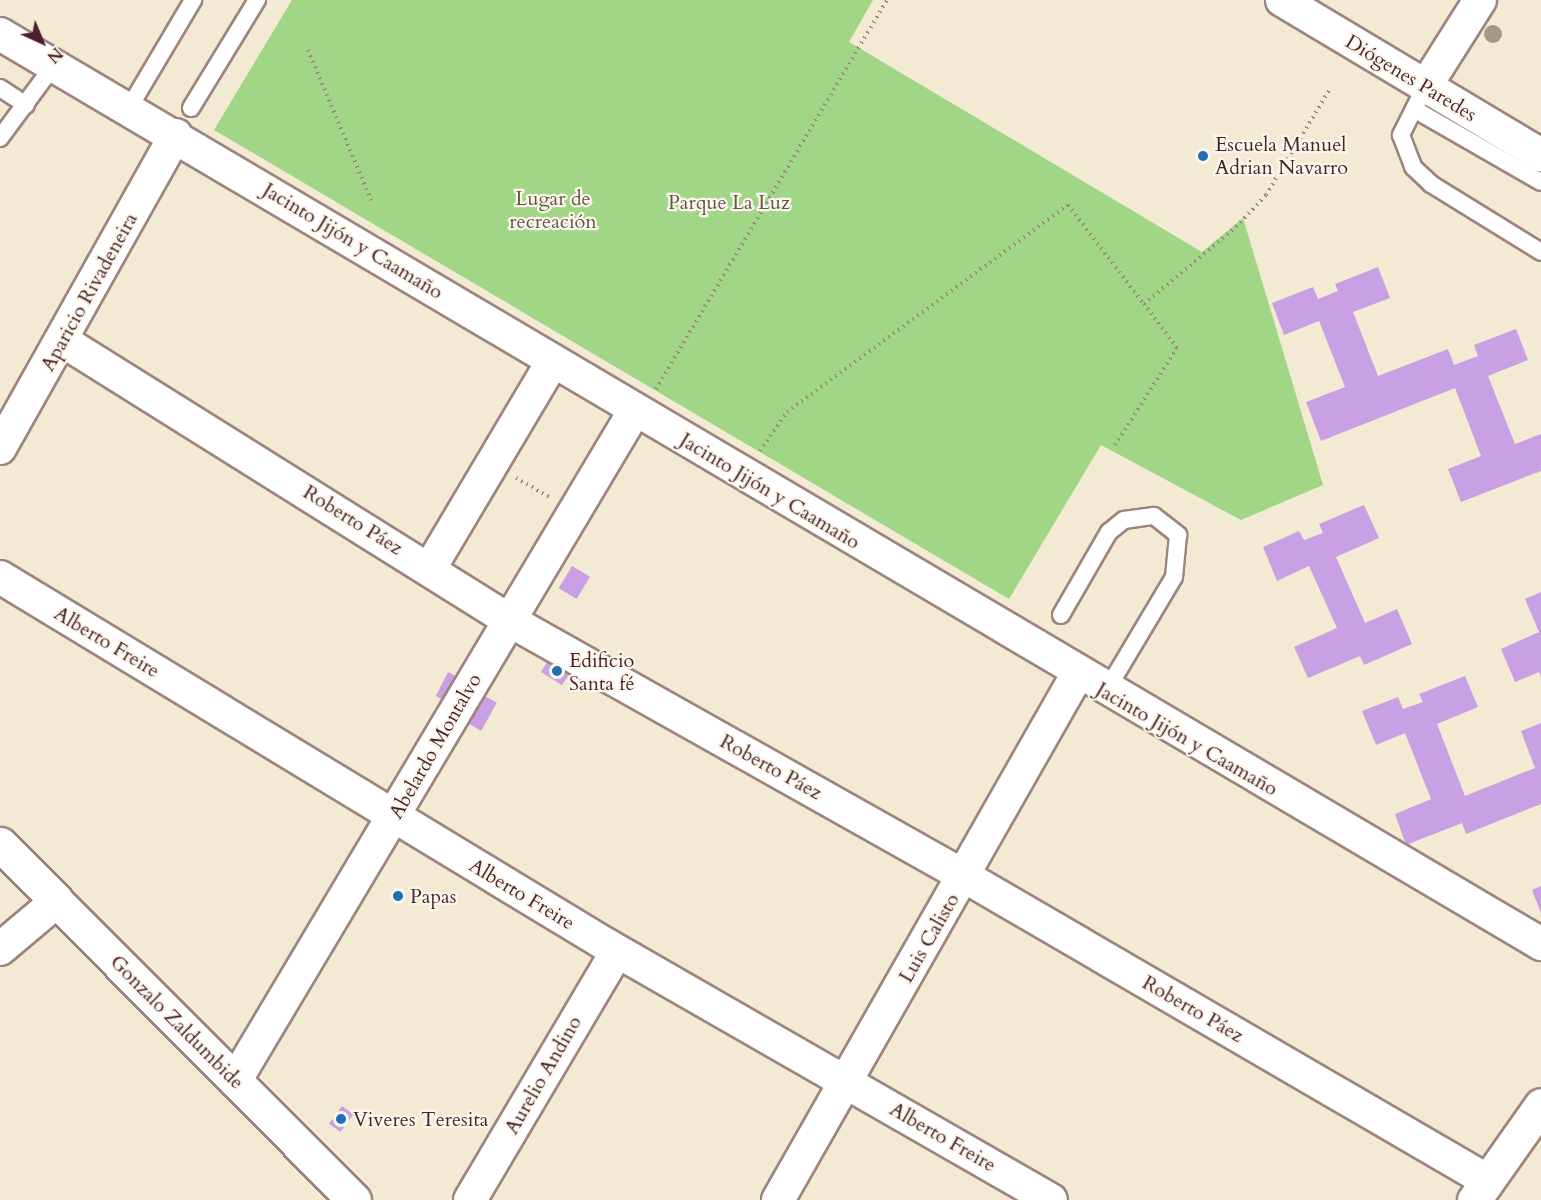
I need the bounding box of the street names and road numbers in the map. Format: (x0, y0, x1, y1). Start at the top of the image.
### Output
street label: Diógenes Paredes (1341, 29, 1481, 127)
street label: Jacinto Jijón y Caamaño (259, 178, 447, 304)
street label: Aparicio Rivadeneira (36, 209, 142, 375)
street label: Jacinto Jijón y Caamaño (676, 428, 864, 554)
street label: Roberto Páez (299, 480, 407, 560)
street label: Alberto Freire (50, 601, 164, 683)
street label: Abelardo Montalvo (384, 669, 486, 823)
street label: Jacinto Jijón y Caamaño (1092, 677, 1282, 801)
street label: Roberto Páez (716, 729, 826, 805)
street label: Alberto Freire (465, 853, 579, 935)
street label: Luis Calisto (894, 889, 964, 987)
street label: Gonzalo Zaldumbide (105, 950, 249, 1094)
street label: Roberto Páez (1138, 970, 1248, 1048)
street label: Aurelio Andino (499, 1012, 587, 1138)
street label: Alberto Freire (886, 1097, 1000, 1177)

